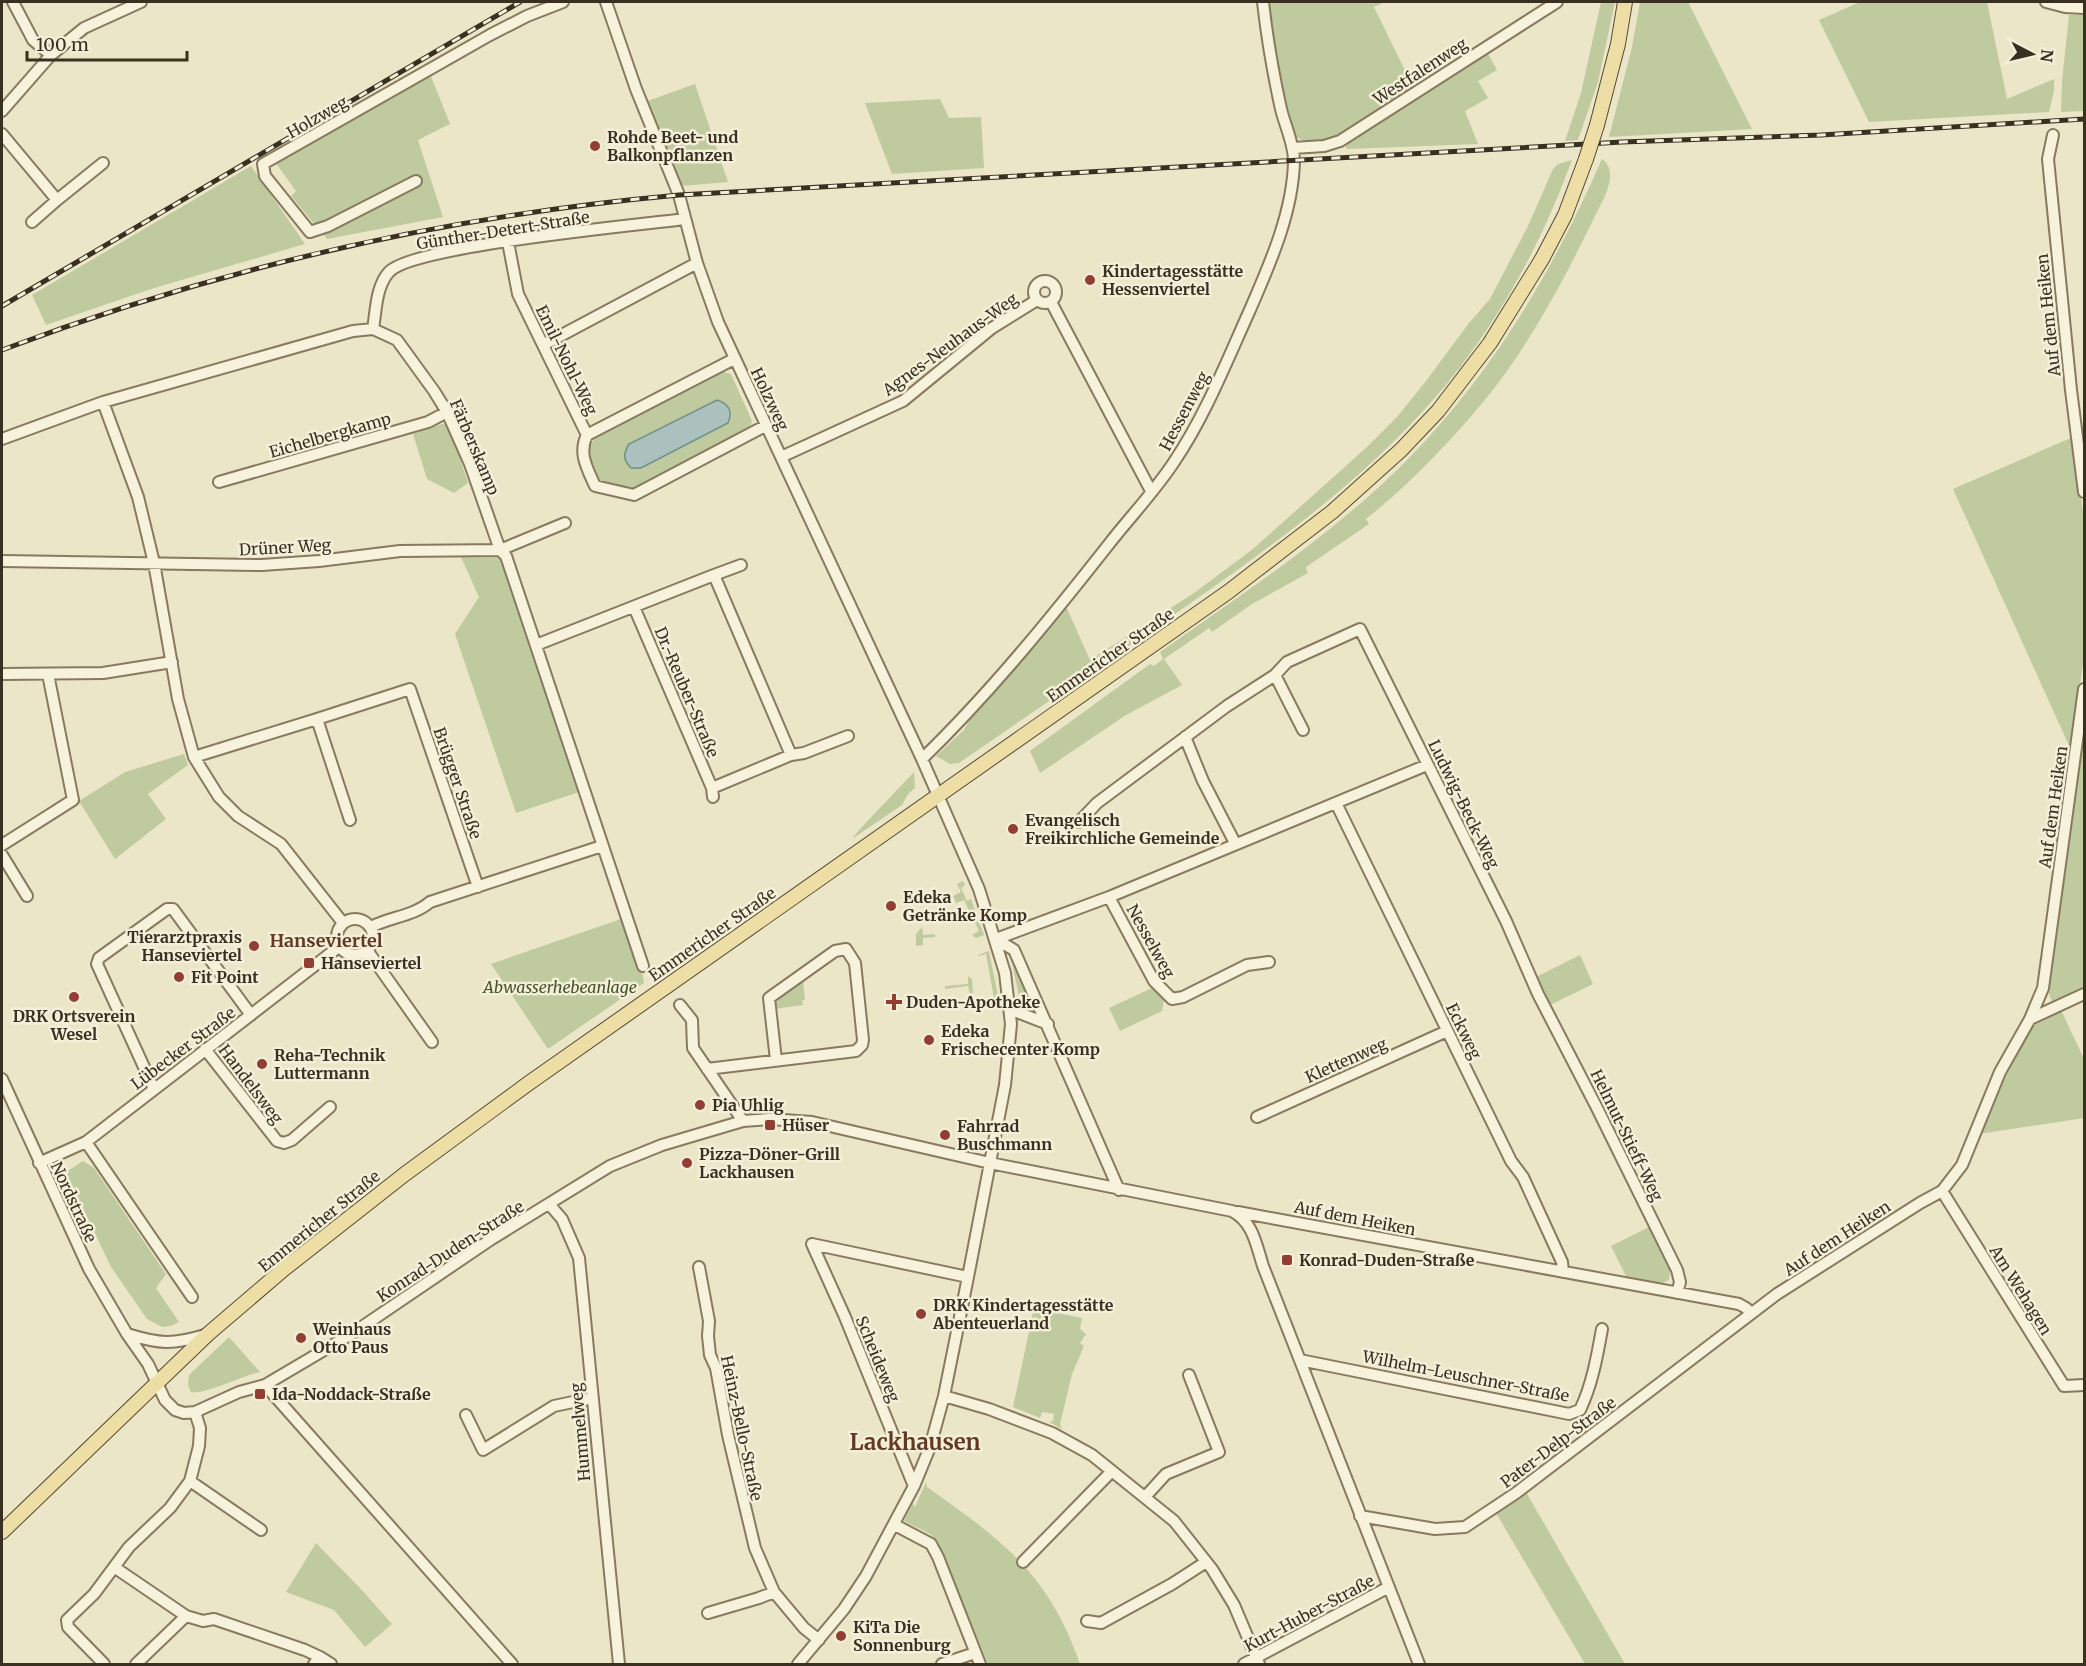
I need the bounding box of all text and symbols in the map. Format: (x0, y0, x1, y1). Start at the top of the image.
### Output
scale bar (27, 24, 188, 62)
north arrow (2002, 24, 2062, 84)
text: 100 m (36, 33, 89, 56)
street label: Westfalenweg (1368, 33, 1471, 109)
text: N (2036, 48, 2058, 64)
street label: Holzweg (283, 91, 351, 142)
place label: Rohde Beet- und Balkonpflanzen (607, 127, 738, 165)
marker: Rohde Beet- und Balkonpflanzen (588, 139, 602, 153)
street label: Günther-Detert-Straße (415, 206, 591, 254)
street label: Auf dem Heiken (2032, 252, 2064, 378)
place label: Kindertagesstätte Hessenviertel (1102, 261, 1244, 299)
marker: Kindertagesstätte Hessenviertel (1083, 273, 1097, 287)
street label: Agnes-Neuhaus-Weg (878, 288, 1022, 400)
street label: Emil-Nohl-Weg (532, 302, 602, 419)
street label: Holzweg (747, 364, 793, 434)
street label: Hessenweg (1155, 368, 1213, 454)
street label: Färberskamp (446, 396, 504, 498)
street label: Eichelbergkamp (267, 408, 393, 462)
street label: Drüner Weg (238, 535, 332, 559)
street label: Emmericher Straße (1043, 604, 1177, 706)
street label: Dr.-Reuber-Straße (650, 624, 724, 760)
street label: Brügger Straße (430, 725, 486, 841)
street label: Ludwig-Beck-Weg (1424, 736, 1504, 872)
street label: Auf dem Heiken (2034, 744, 2072, 870)
place label: Evangelisch Freikirchliche Gemeinde (1025, 810, 1220, 848)
marker: Evangelisch Freikirchliche Gemeinde (1006, 822, 1020, 836)
street label: Emmericher Straße (645, 883, 779, 985)
place label: Edeka Getränke Komp (903, 887, 1027, 925)
marker: Edeka Getränke Komp (884, 899, 898, 913)
street label: Nesselweg (1123, 901, 1180, 982)
place label: Tierarztpraxis Hanseviertel (127, 927, 242, 965)
district label: Hanseviertel (269, 929, 383, 952)
marker: Tierarztpraxis Hanseviertel (247, 939, 261, 953)
place label: Hanseviertel (321, 953, 422, 973)
marker: Hanseviertel (302, 956, 316, 970)
place label: Fit Point (191, 967, 259, 987)
marker: Fit Point (172, 970, 186, 984)
park label: Abwasserhebeanlage (481, 977, 637, 997)
marker: DRK Ortsverein Wesel (67, 990, 81, 1004)
place label: Duden-Apotheke (906, 992, 1040, 1012)
marker: Duden-Apotheke (887, 995, 901, 1009)
street label: Eckweg (1442, 1000, 1486, 1063)
street label: Lübecker Straße (127, 1002, 239, 1094)
place label: DRK Ortsverein Wesel (13, 1006, 135, 1044)
place label: Edeka Frischecenter Komp (941, 1021, 1100, 1059)
marker: Edeka Frischecenter Komp (922, 1033, 936, 1047)
street label: Klettenweg (1302, 1033, 1390, 1087)
street label: Handelsweg (215, 1040, 288, 1128)
place label: Reha-Technik Luttermann (274, 1045, 386, 1083)
marker: Reha-Technik Luttermann (255, 1057, 269, 1071)
street label: Helmut-Stieff-Weg (1586, 1066, 1668, 1204)
place label: Pia Uhlig (712, 1095, 784, 1115)
marker: Pia Uhlig (693, 1098, 707, 1112)
place label: Hüser (782, 1115, 830, 1135)
place label: Fahrrad Buschmann (957, 1116, 1052, 1154)
marker: Hüser (763, 1118, 777, 1132)
marker: Fahrrad Buschmann (938, 1128, 952, 1142)
place label: Pizza-Döner-Grill Lackhausen (699, 1144, 840, 1182)
marker: Pizza-Döner-Grill Lackhausen (680, 1156, 694, 1170)
street label: Nordstraße (47, 1158, 101, 1246)
street label: Emmericher Straße (254, 1166, 384, 1276)
street label: Konrad-Duden-Straße (373, 1196, 527, 1306)
street label: Auf dem Heiken (1292, 1196, 1418, 1240)
street label: Auf dem Heiken (1779, 1196, 1894, 1280)
street label: Am Wehagen (1985, 1241, 2057, 1339)
place label: Konrad-Duden-Straße (1299, 1250, 1475, 1270)
marker: Konrad-Duden-Straße (1280, 1253, 1294, 1267)
place label: DRK Kindertagesstätte Abenteuerland (932, 1295, 1114, 1333)
marker: DRK Kindertagesstätte Abenteuerland (914, 1307, 928, 1321)
street label: Scheideweg (852, 1313, 904, 1405)
place label: Weinhaus Otto Paus (312, 1319, 391, 1357)
marker: Weinhaus Otto Paus (294, 1331, 308, 1345)
street label: Wilhelm-Leuschner-Straße (1360, 1346, 1571, 1406)
street label: Heinz-Bello-Straße (717, 1353, 767, 1503)
street label: Hummelweg (566, 1382, 594, 1482)
place label: Ida-Noddack-Straße (272, 1384, 431, 1404)
marker: Ida-Noddack-Straße (253, 1387, 267, 1401)
street label: Pater-Delp-Straße (1496, 1392, 1620, 1492)
district label: Lackhausen (849, 1428, 981, 1456)
street label: Kurt-Huber-Straße (1240, 1570, 1378, 1656)
place label: KiTa Die Sonnenburg (853, 1617, 951, 1655)
marker: KiTa Die Sonnenburg (834, 1629, 848, 1643)

